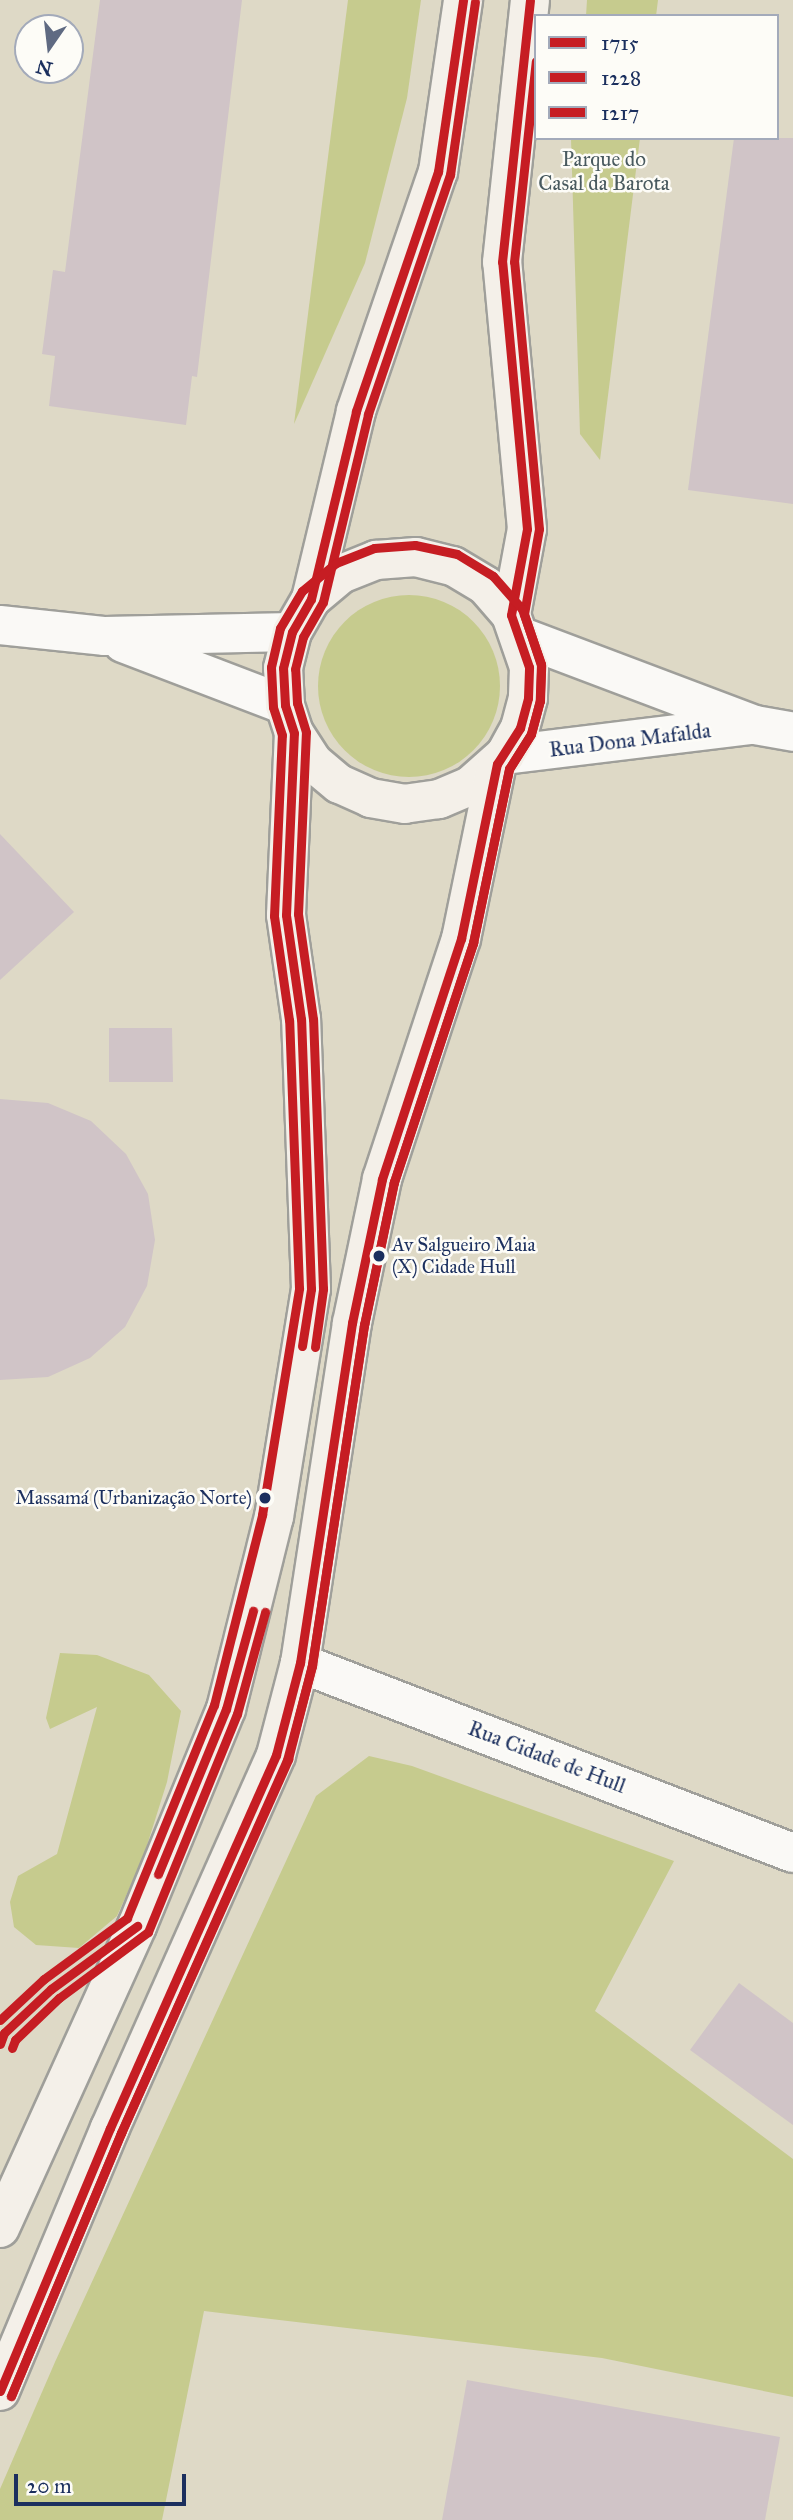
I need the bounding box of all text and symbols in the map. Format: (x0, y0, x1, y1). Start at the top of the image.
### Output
north arrow (14, 14, 84, 84)
legend (534, 14, 779, 140)
text: 1715 (601, 30, 638, 56)
text: N (34, 55, 55, 81)
text: 1228 (601, 65, 641, 91)
text: 1217 (601, 100, 639, 126)
park label: Parque do Casal da Barota (538, 146, 670, 196)
street label: Rua Dona Mafalda (548, 718, 712, 762)
place label: Av Salgueiro Maia (X) Cidade Hull (392, 1234, 535, 1278)
marker: Av Salgueiro Maia (X) Cidade Hull (372, 1249, 386, 1263)
place label: Massamá (Urbanização Norte) (15, 1487, 252, 1509)
marker: Massamá (Urbanização Norte) (258, 1491, 272, 1505)
street label: Rua Cidade de Hull (465, 1715, 629, 1799)
scale bar (18, 2460, 189, 2504)
text: 20 m (27, 2473, 72, 2499)

